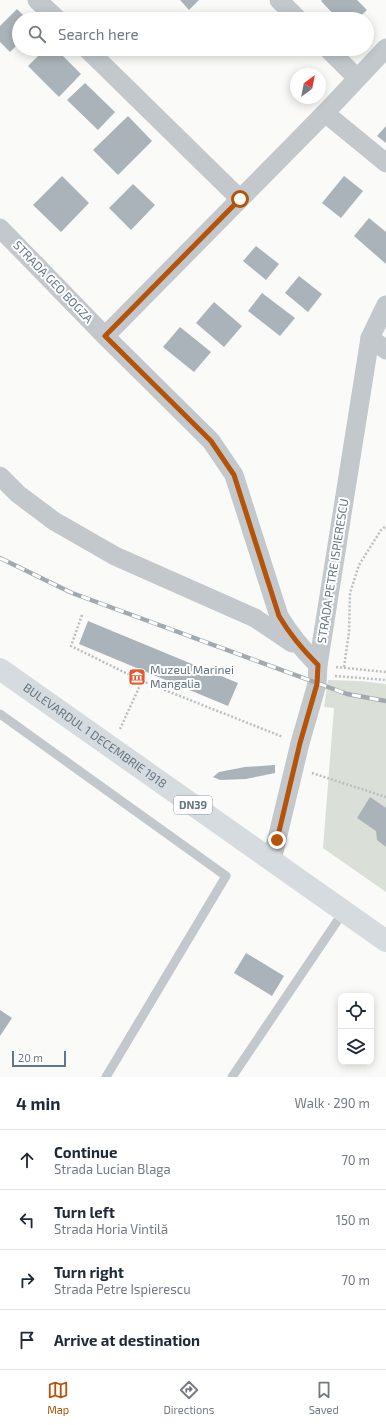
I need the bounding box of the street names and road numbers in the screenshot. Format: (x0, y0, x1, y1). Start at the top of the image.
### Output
street label: STRADA GEO BOGZA (11, 237, 97, 326)
street label: STRADA PETRE ISPIERESCU (314, 497, 350, 644)
street label: BULEVARDUL 1 DECEMBRIE 1918 (21, 680, 170, 790)
road number: DN39 (174, 796, 212, 814)

